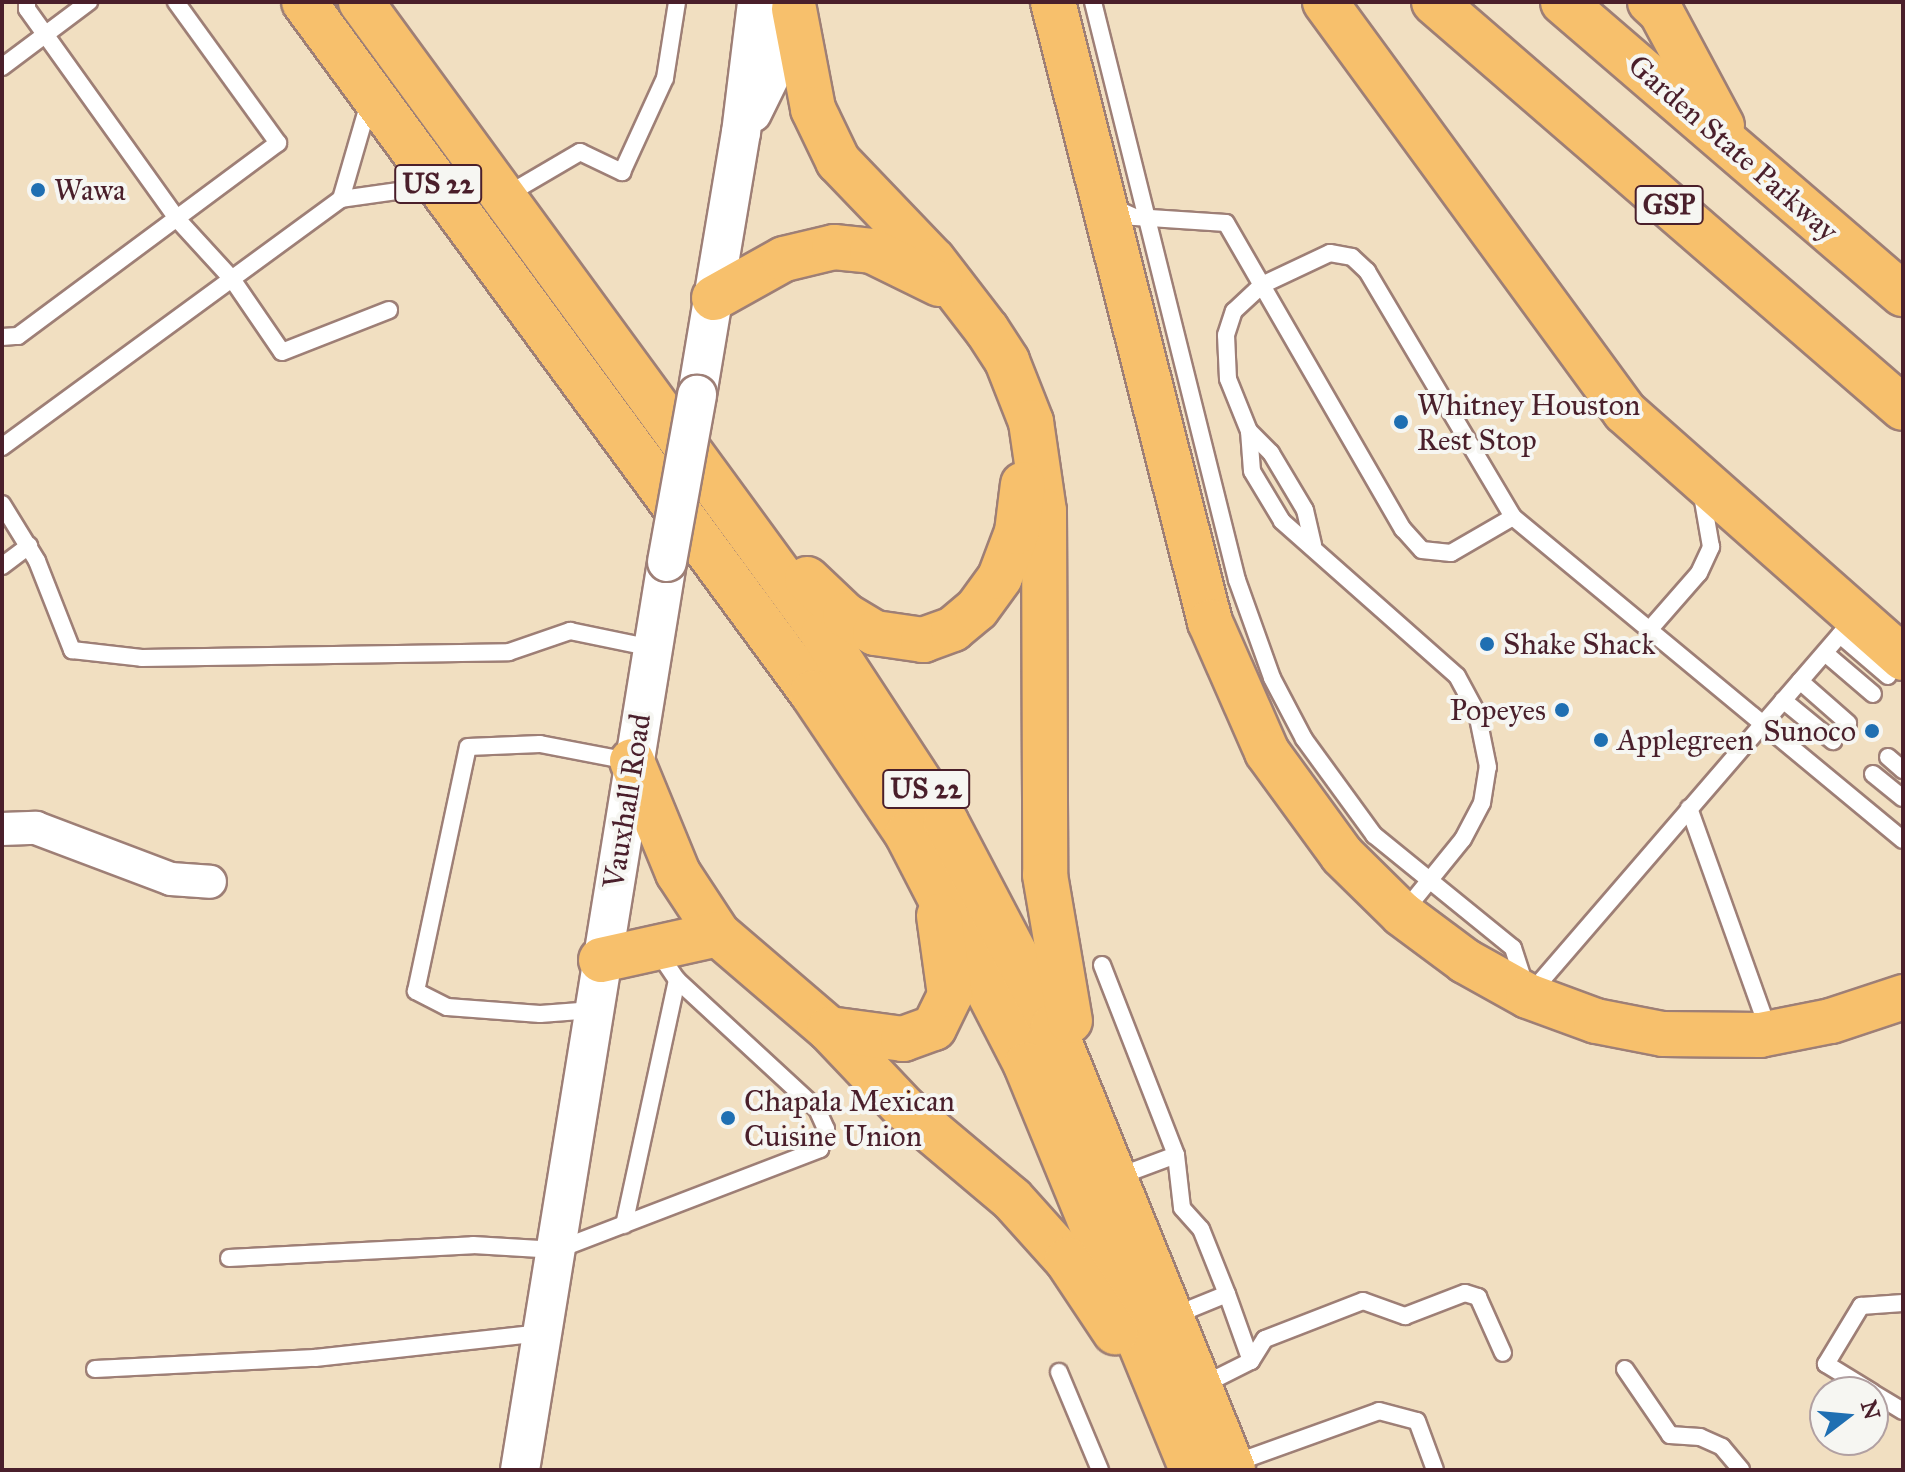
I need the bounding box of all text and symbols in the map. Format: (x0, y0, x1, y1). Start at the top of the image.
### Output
street label: Garden State Parkway (1621, 47, 1845, 249)
road number: US 22 (394, 160, 482, 208)
place label: Wawa (54, 172, 126, 208)
marker: Wawa (29, 181, 47, 199)
road number: GSP (1633, 181, 1705, 229)
place label: Whitney Houston Rest Stop (1417, 387, 1640, 458)
marker: Whitney Houston Rest Stop (1392, 413, 1410, 431)
place label: Shake Shack (1503, 626, 1655, 662)
marker: Shake Shack (1478, 635, 1496, 653)
place label: Popeyes (1450, 692, 1546, 728)
marker: Popeyes (1553, 701, 1571, 719)
street label: Vauxhall Road (595, 711, 659, 891)
place label: Sunoco (1763, 713, 1856, 749)
place label: Applegreen (1617, 722, 1754, 758)
marker: Sunoco (1863, 722, 1881, 740)
marker: Applegreen (1592, 731, 1610, 749)
road number: US 22 (882, 765, 970, 813)
place label: Chapala Mexican Cuisine Union (744, 1083, 955, 1154)
marker: Chapala Mexican Cuisine Union (719, 1109, 737, 1127)
north arrow (1809, 1376, 1889, 1456)
text: N (1855, 1397, 1886, 1422)

